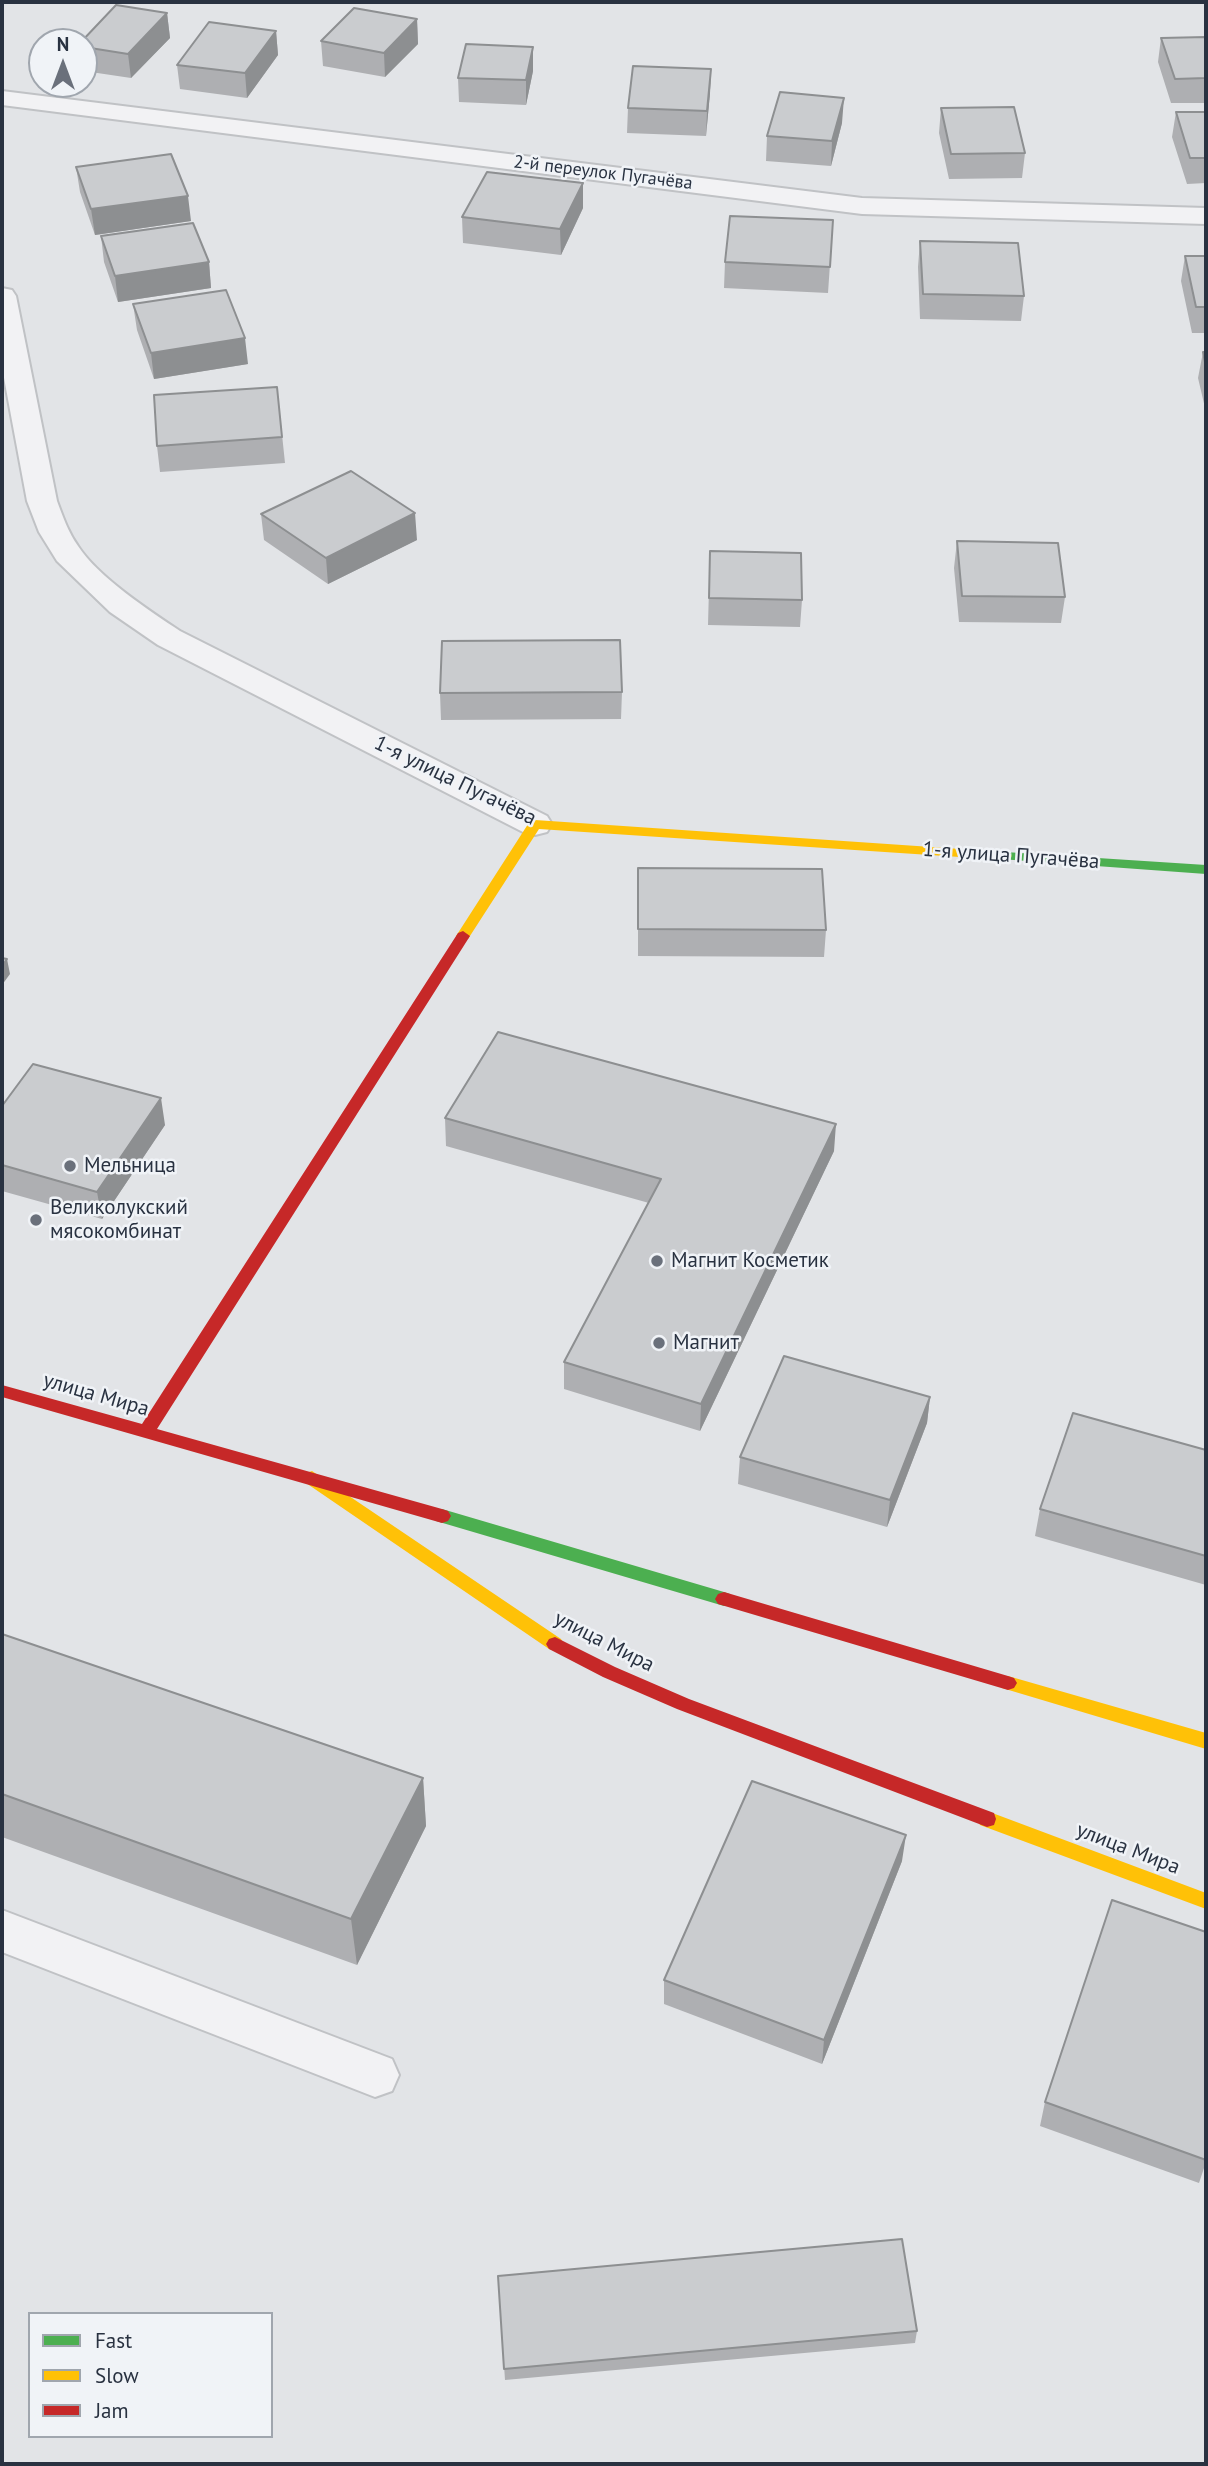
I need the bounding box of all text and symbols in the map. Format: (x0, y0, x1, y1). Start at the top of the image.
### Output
north arrow (28, 28, 98, 98)
text: N (57, 32, 69, 56)
street label: 2-й переулок Пугачёва (512, 151, 694, 195)
street label: 1-я улица Пугачёва (370, 731, 540, 831)
street label: 1-я улица Пугачёва (922, 837, 1100, 875)
place label: Мельница (84, 1153, 176, 1179)
marker: Мельница (62, 1158, 78, 1174)
place label: Великолукский мясокомбинат (50, 1195, 188, 1245)
marker: Великолукский мясокомбинат (28, 1212, 44, 1228)
place label: Магнит Косметик (671, 1248, 829, 1274)
marker: Магнит Косметик (649, 1253, 665, 1269)
place label: Магнит (673, 1330, 739, 1356)
marker: Магнит (651, 1335, 667, 1351)
street label: улица Мира (40, 1368, 152, 1422)
street label: улица Мира (550, 1606, 658, 1678)
street label: улица Мира (1073, 1818, 1183, 1880)
legend (28, 2312, 273, 2438)
text: Fast (95, 2327, 132, 2354)
text: Slow (95, 2362, 139, 2389)
text: Jam (95, 2397, 129, 2424)

